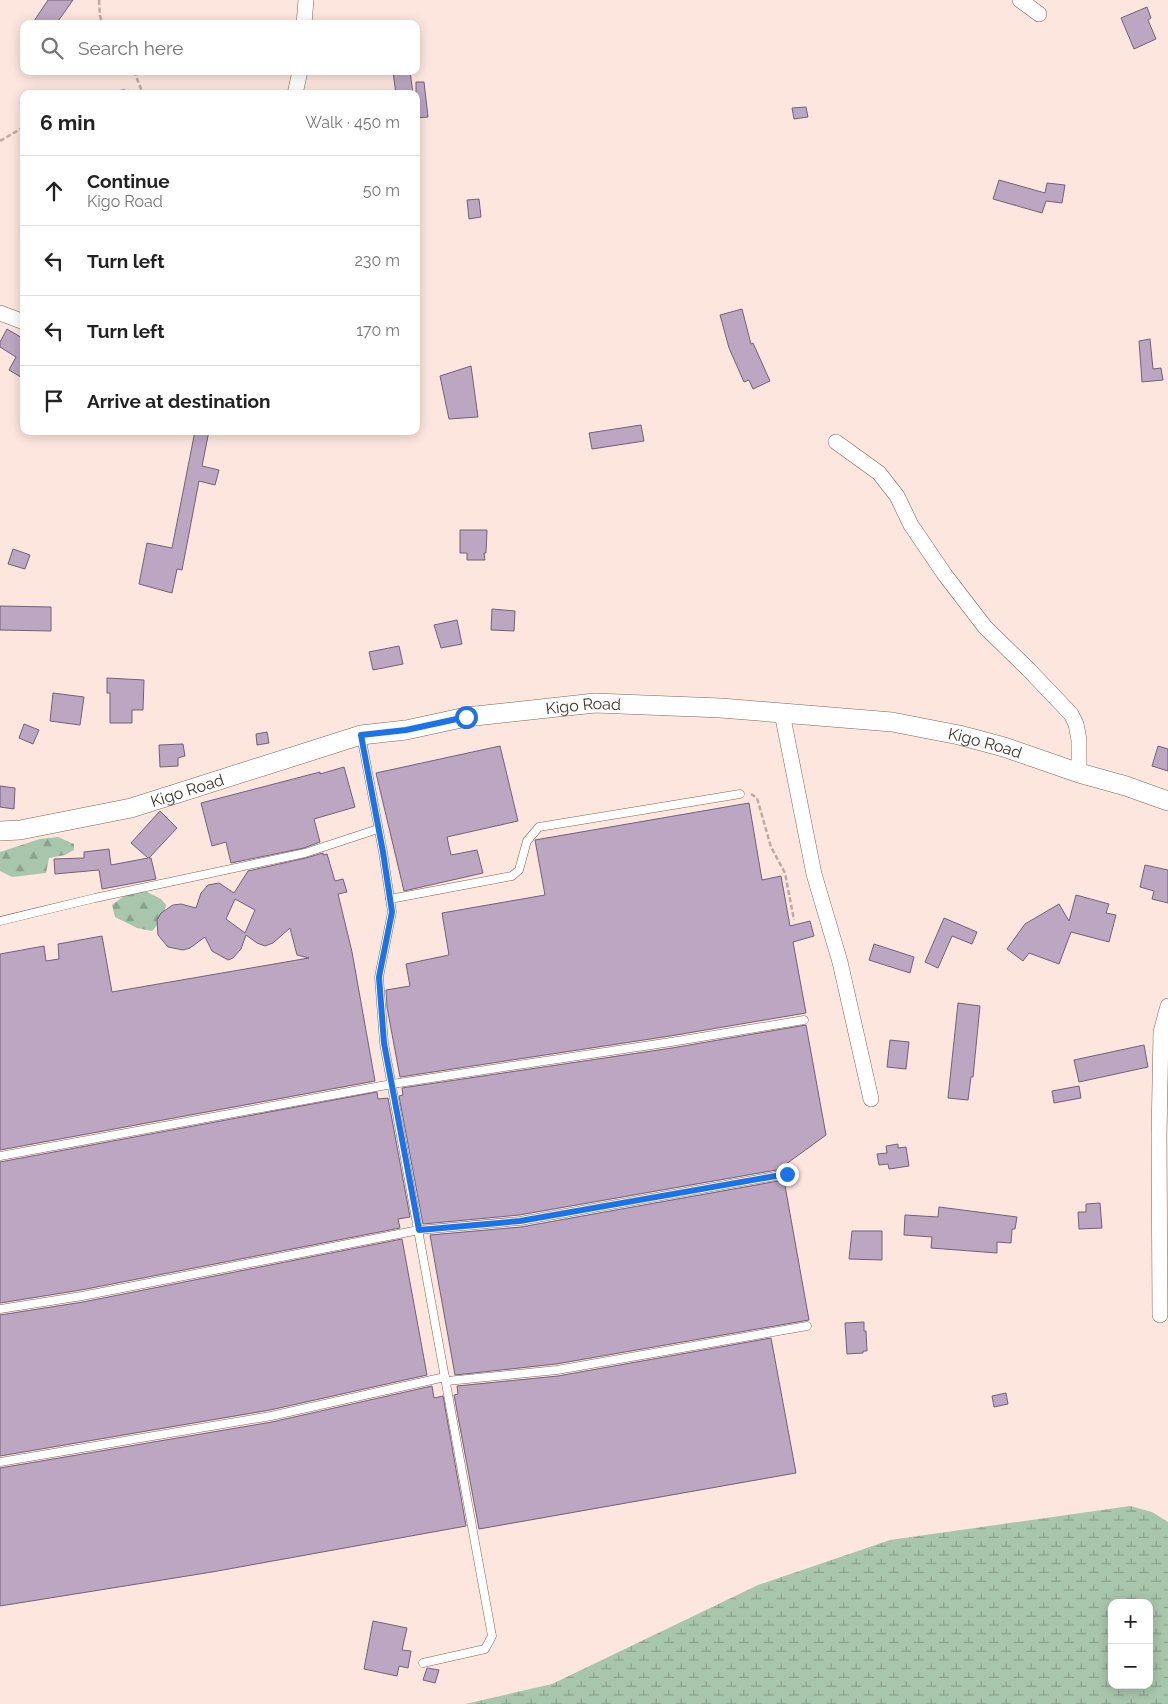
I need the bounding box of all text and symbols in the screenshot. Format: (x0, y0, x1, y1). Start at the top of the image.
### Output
search box (20, 20, 420, 75)
icon: search (38, 34, 66, 62)
text: Search here (78, 37, 184, 59)
text: 6 min (40, 110, 95, 135)
text: Walk · 450 m (305, 113, 400, 132)
text: Continue (87, 170, 170, 192)
icon: ahead (40, 177, 68, 205)
text: 50 m (363, 181, 400, 200)
text: Kigo Road (87, 192, 163, 211)
icon: left (40, 247, 68, 275)
text: Turn left (87, 250, 164, 272)
text: 230 m (355, 251, 400, 270)
icon: left (40, 317, 68, 345)
text: Turn left (87, 320, 164, 342)
text: 170 m (356, 321, 400, 340)
icon: arrive (40, 387, 68, 415)
text: Arrive at destination (87, 390, 271, 412)
street label: Kigo Road (545, 694, 621, 718)
route start (455, 706, 478, 729)
street label: Kigo Road (947, 724, 1024, 763)
street label: Kigo Road (148, 770, 226, 811)
route end (776, 1163, 799, 1186)
map controls (1108, 1599, 1153, 1689)
button: + (1108, 1599, 1153, 1644)
button: − (1108, 1644, 1153, 1689)

